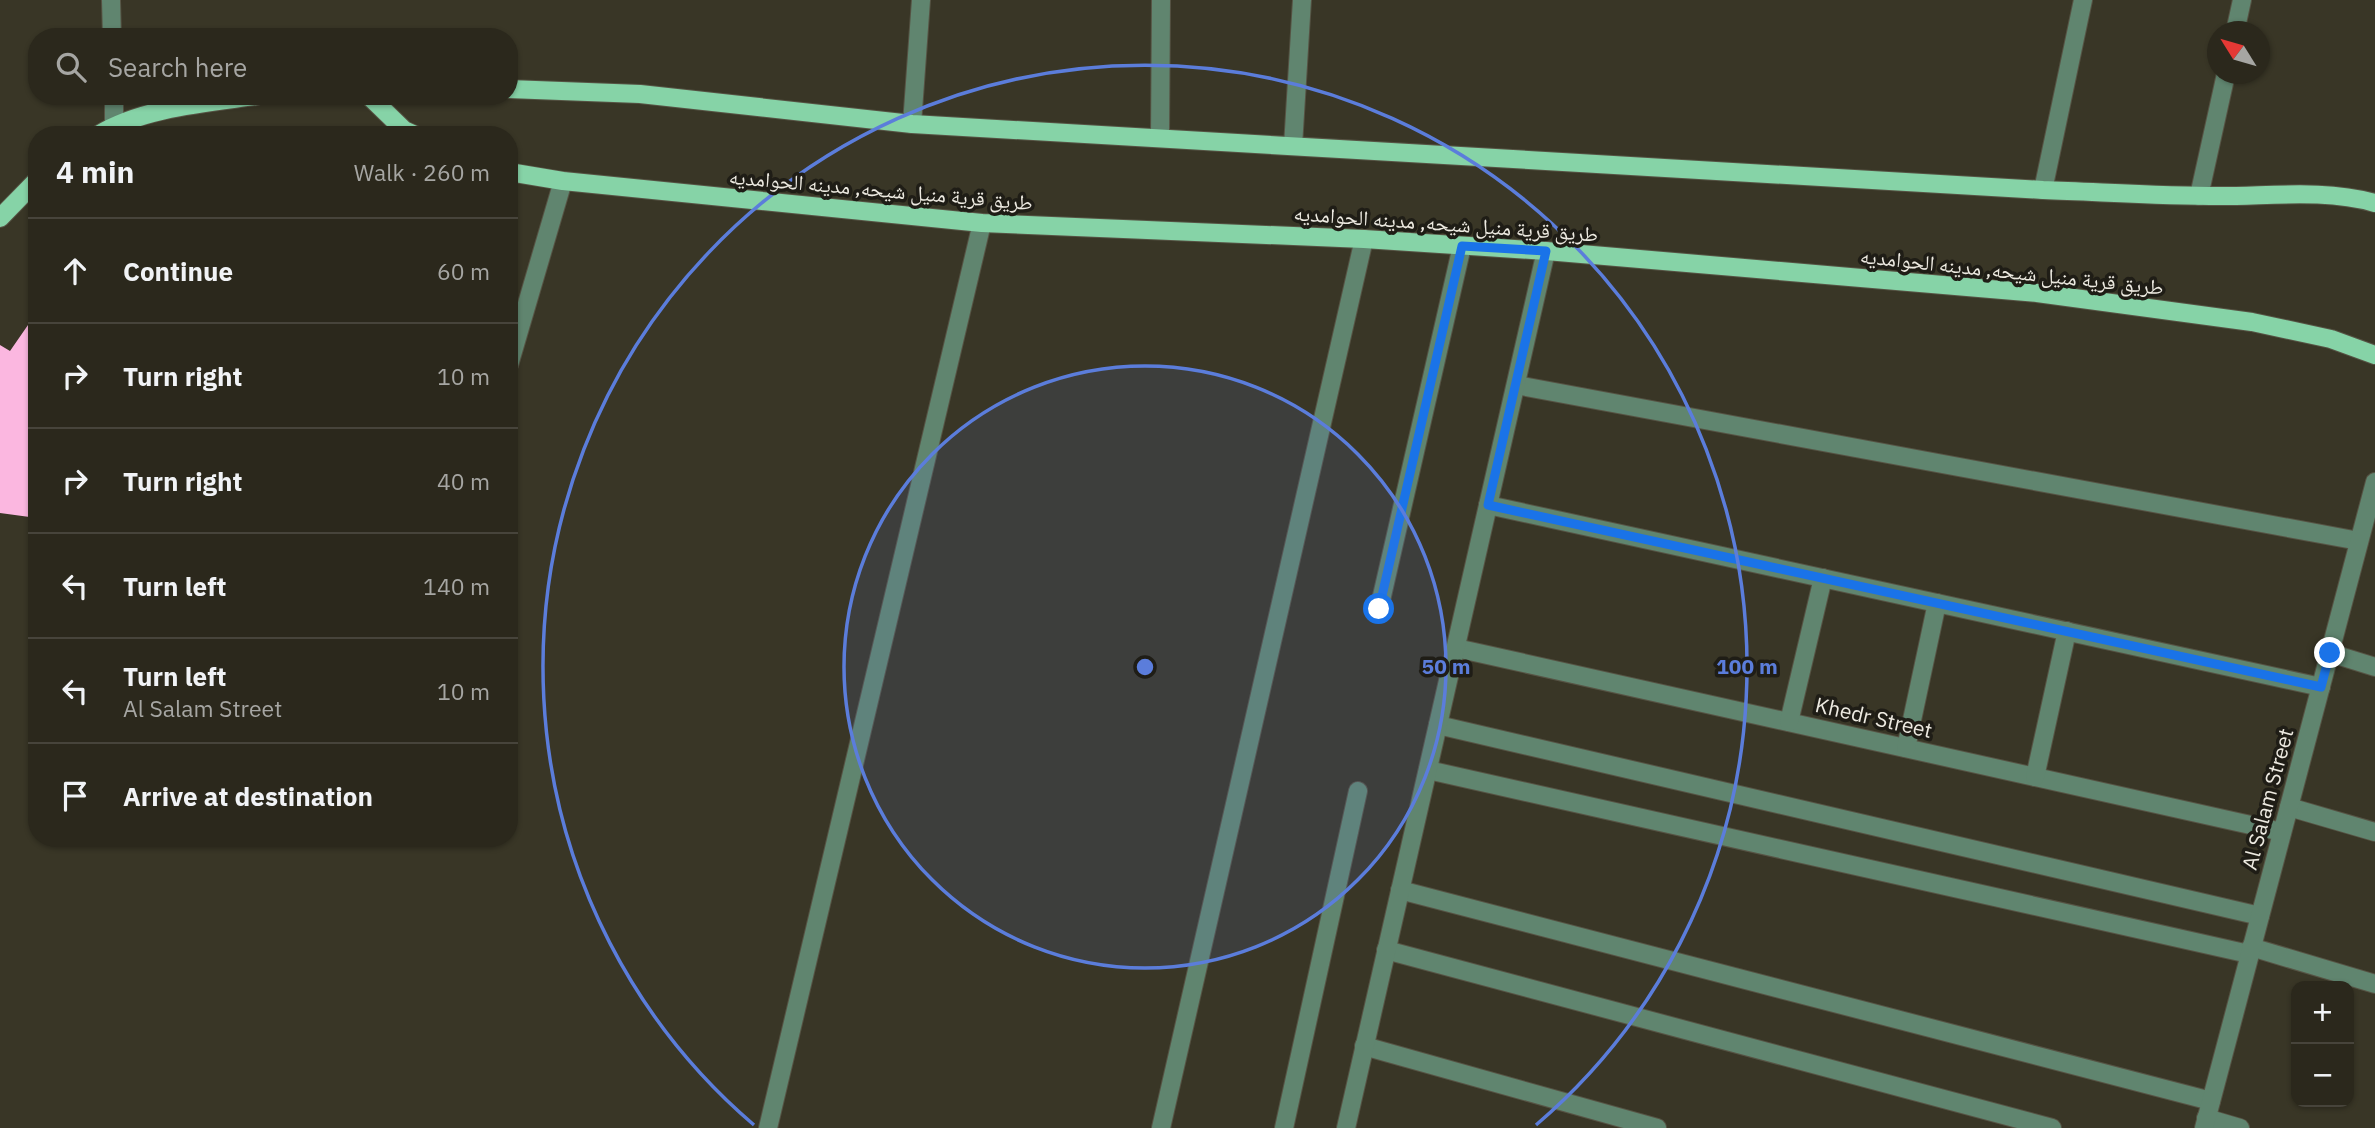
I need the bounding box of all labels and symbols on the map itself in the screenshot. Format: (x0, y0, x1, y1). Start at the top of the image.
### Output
north arrow (2207, 21, 2270, 84)
street label: طريق قرية منيل شيحه, مدينه الحوامديه (728, 162, 1034, 216)
street label: طريق قرية منيل شيحه, مدينه الحوامديه (1293, 198, 1599, 248)
street label: طريق قرية منيل شيحه, مدينه الحوامديه (1859, 241, 2165, 301)
route start (1363, 593, 1394, 624)
route end (2314, 637, 2345, 668)
text: 50 m (1422, 652, 1470, 680)
text: 100 m (1716, 652, 1778, 680)
centre of rings (1133, 655, 1157, 679)
street label: Khedr Street (1813, 690, 1935, 744)
street label: Al Salam Street (2235, 725, 2299, 873)

